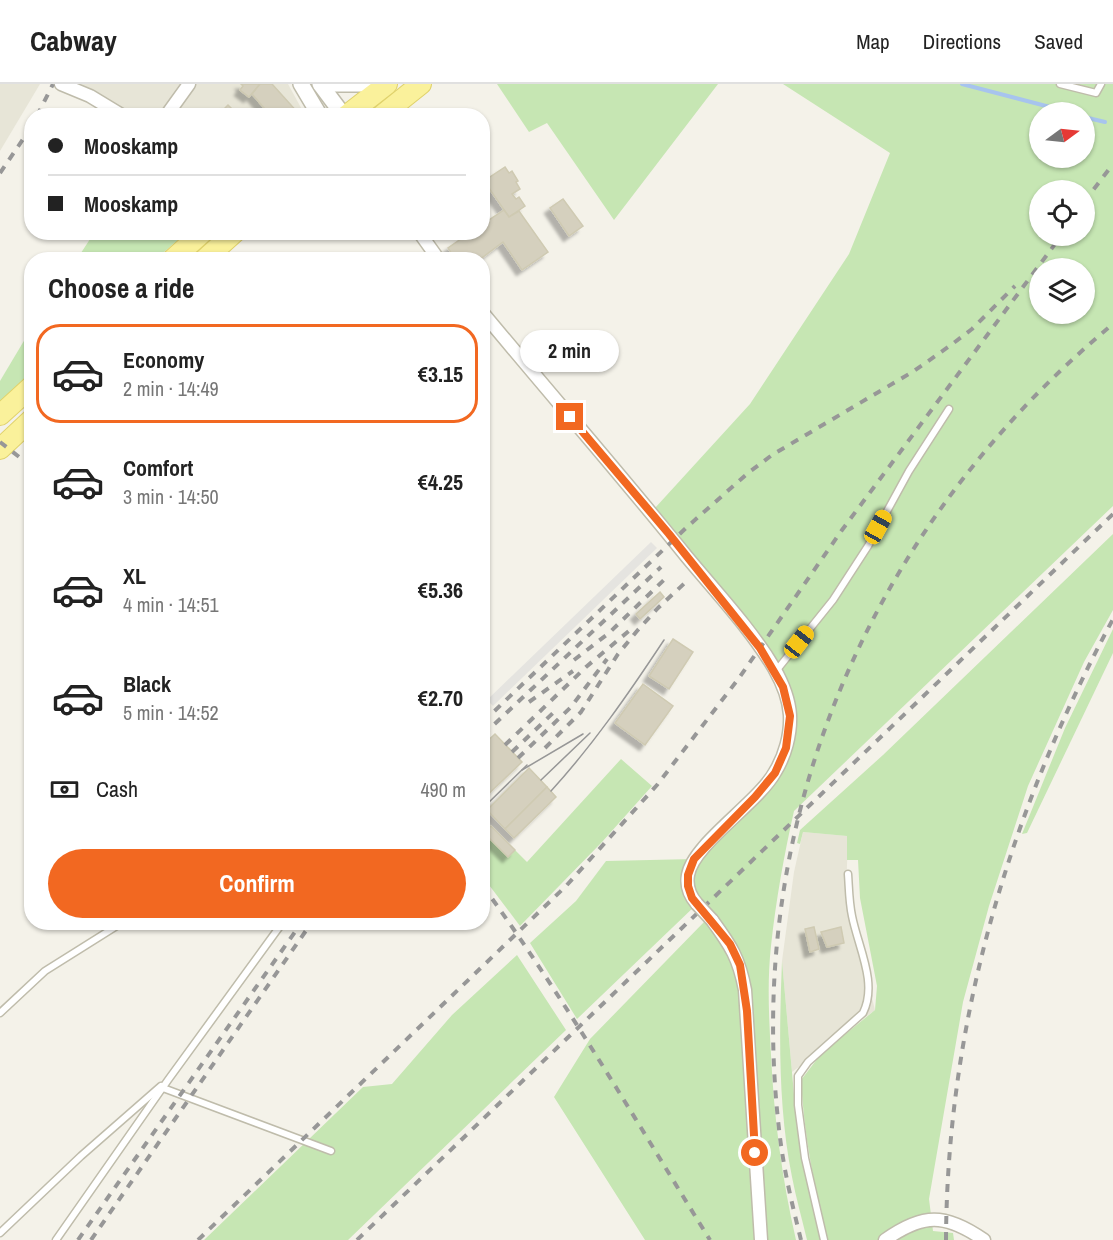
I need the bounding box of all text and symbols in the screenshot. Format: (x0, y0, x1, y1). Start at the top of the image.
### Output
text: Cabway (30, 22, 117, 60)
text: Map (856, 27, 890, 56)
text: Directions (923, 27, 1001, 56)
text: Saved (1034, 27, 1083, 56)
north arrow (1029, 102, 1095, 168)
map controls (1029, 102, 1095, 324)
text: Mooskamp (84, 131, 178, 161)
button: locate (1029, 180, 1095, 246)
text: Mooskamp (84, 189, 178, 219)
button: layers (1029, 258, 1095, 324)
text: Choose a ride (48, 270, 194, 306)
callout: 2 min (520, 330, 620, 372)
text: 2 min (548, 337, 591, 364)
text: Economy (123, 345, 204, 375)
icon: car (51, 347, 105, 401)
text: €3.15 (418, 359, 463, 389)
text: 2 min · 14:49 (123, 375, 219, 402)
route end (556, 403, 583, 430)
text: Comfort (123, 453, 193, 483)
icon: car (51, 455, 105, 509)
text: €4.25 (418, 467, 463, 497)
text: 3 min · 14:50 (123, 483, 219, 510)
car (861, 507, 895, 547)
text: XL (123, 561, 146, 591)
icon: car (51, 563, 105, 617)
text: €5.36 (418, 575, 463, 605)
text: 4 min · 14:51 (123, 591, 219, 618)
car (781, 622, 817, 662)
text: Black (123, 669, 171, 699)
icon: car (51, 671, 105, 725)
text: €2.70 (418, 683, 463, 713)
text: 5 min · 14:52 (123, 699, 219, 726)
icon: cash (48, 773, 81, 806)
text: Cash (96, 774, 138, 804)
text: 490 m (420, 776, 466, 803)
button: Confirm (48, 849, 466, 918)
route start (741, 1139, 768, 1166)

